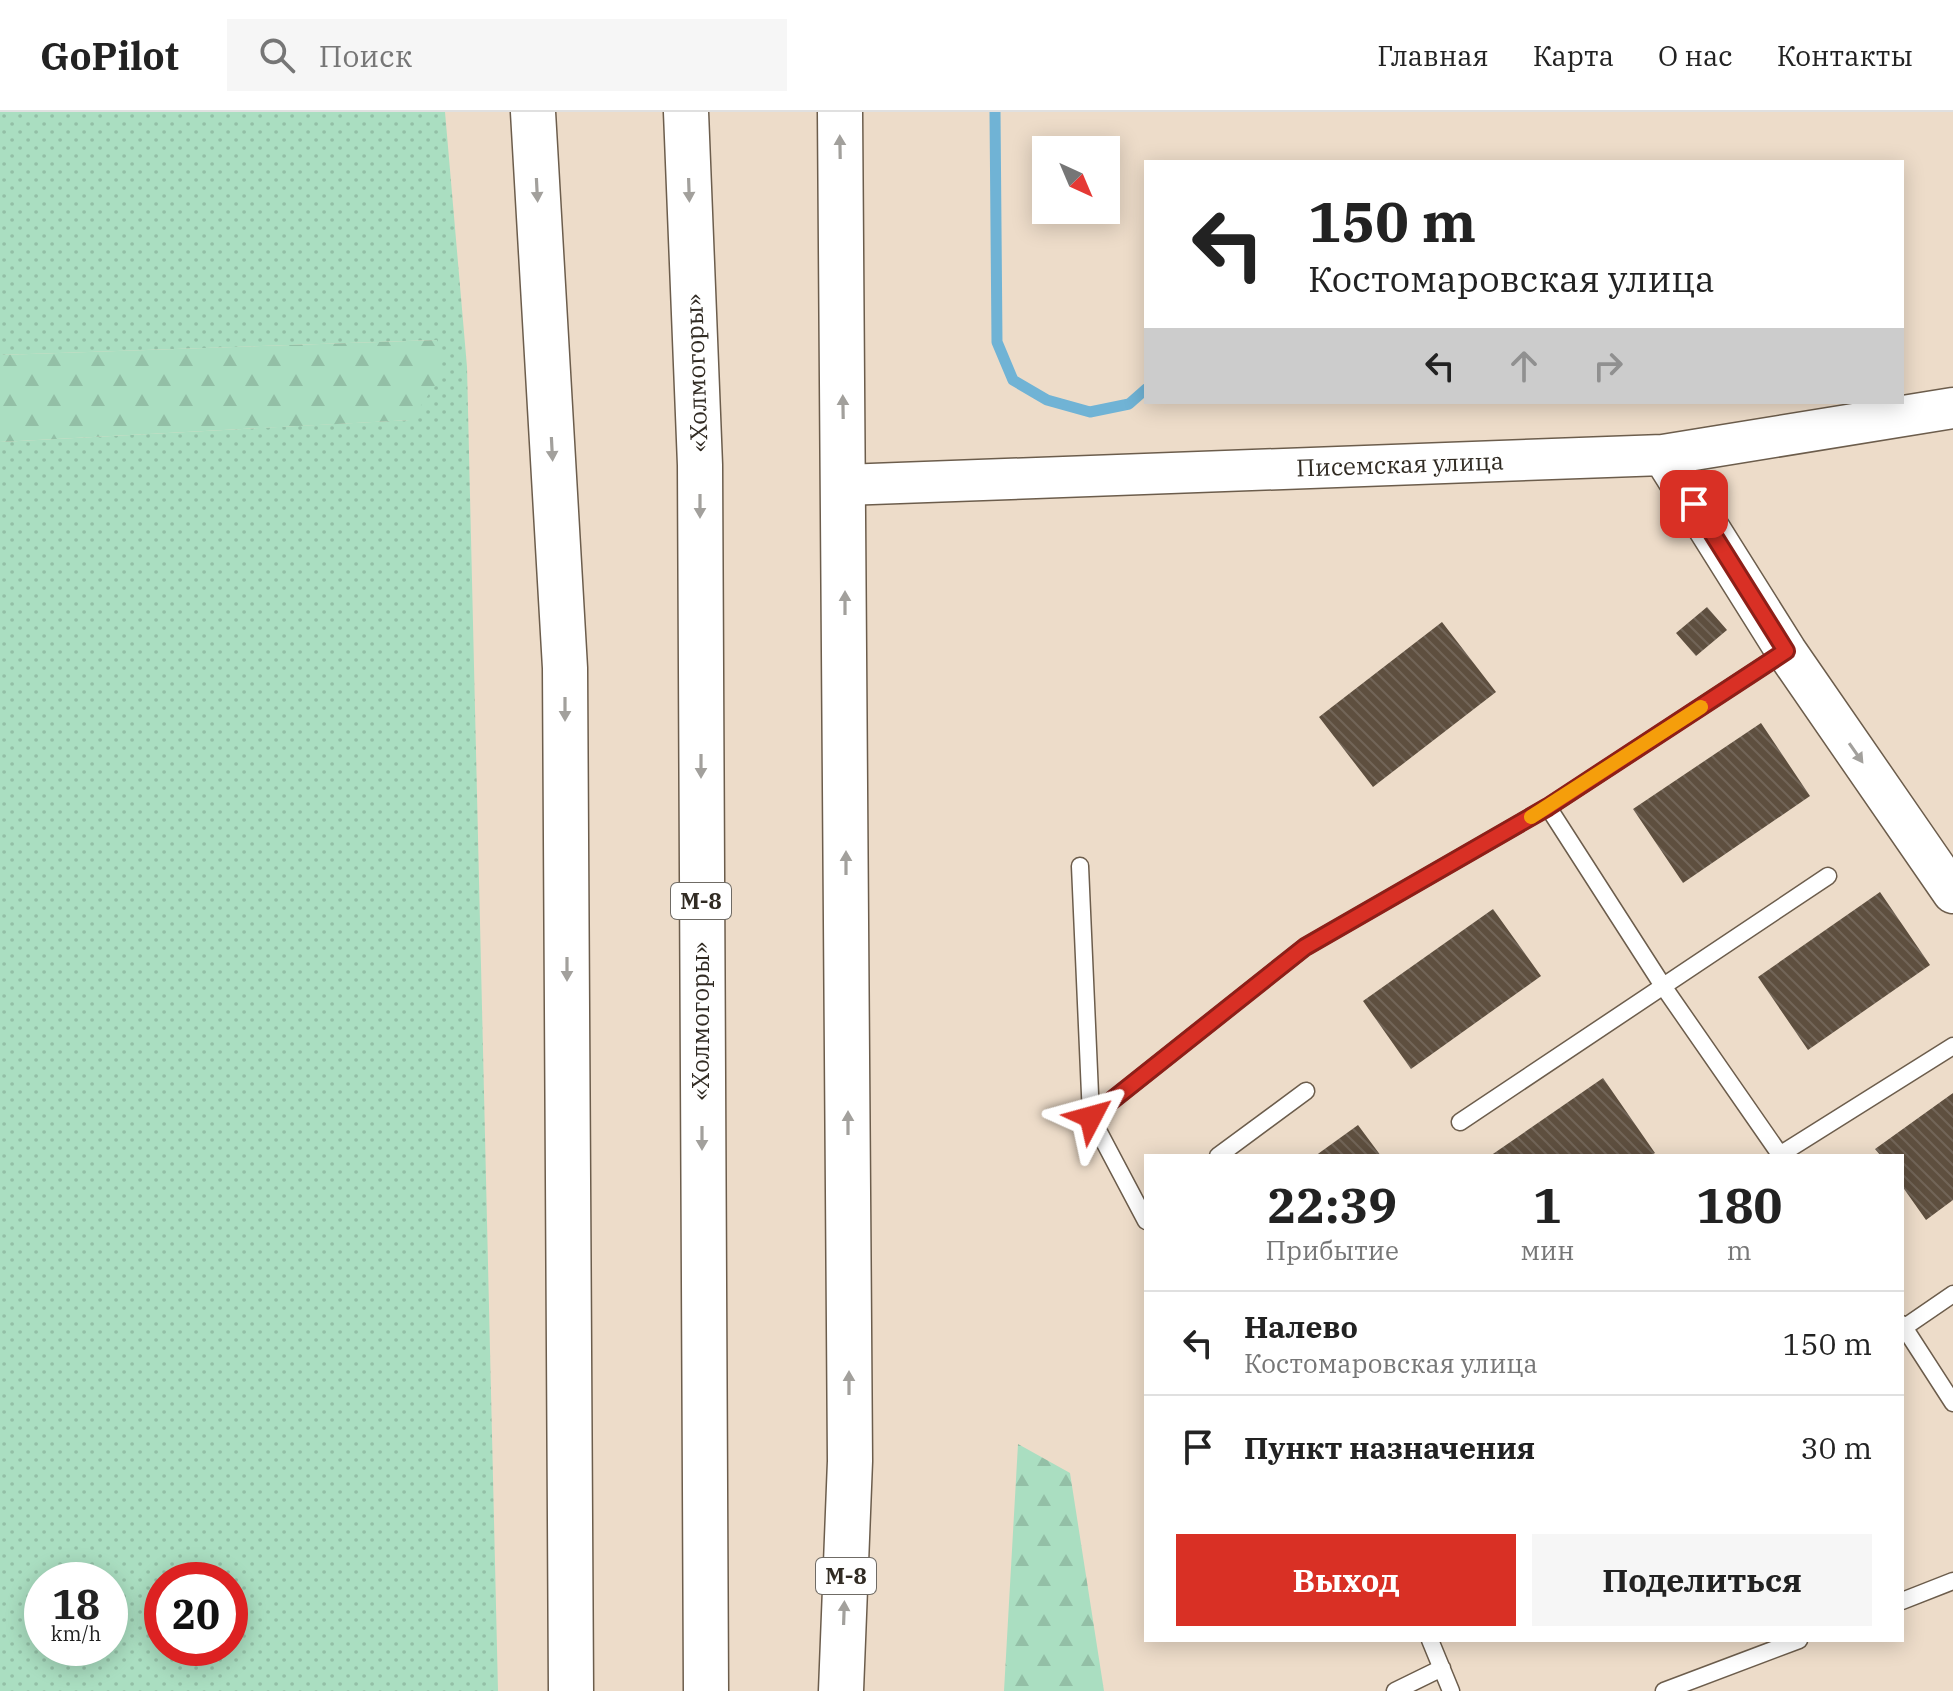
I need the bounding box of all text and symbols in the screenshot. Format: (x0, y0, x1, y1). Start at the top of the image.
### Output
search box (227, 19, 787, 91)
text: GoPilot (40, 31, 179, 80)
icon: search (255, 33, 299, 77)
text: Поиск (319, 36, 412, 75)
text: Главная (1377, 37, 1489, 74)
text: Карта (1533, 37, 1614, 74)
text: О нас (1658, 37, 1733, 74)
text: Контакты (1777, 37, 1913, 74)
one-way arrow (834, 134, 846, 159)
north arrow (1032, 136, 1120, 224)
map controls (1032, 136, 1120, 224)
one-way arrow (531, 178, 544, 203)
one-way arrow (683, 178, 696, 203)
text: 150 m (1308, 185, 1476, 257)
icon: left (1176, 192, 1280, 296)
text: Костомаровская улица (1308, 255, 1715, 302)
street label: «Холмогоры» (677, 293, 715, 453)
icon: left (1418, 344, 1462, 388)
icon: ahead (1502, 344, 1546, 388)
icon: right (1586, 344, 1630, 388)
one-way arrow (837, 394, 849, 419)
one-way arrow (546, 437, 559, 462)
street label: Писемская улица (1296, 444, 1504, 484)
pin (1660, 470, 1728, 538)
icon: arrive (1672, 482, 1716, 526)
one-way arrow (694, 494, 706, 519)
one-way arrow (838, 590, 851, 615)
one-way arrow (559, 697, 571, 722)
one-way arrow (1848, 742, 1863, 763)
one-way arrow (695, 754, 707, 779)
one-way arrow (840, 850, 852, 875)
road number: М-8 (671, 883, 731, 919)
street label: «Холмогоры» (684, 942, 716, 1100)
one-way arrow (561, 957, 573, 982)
position arrow (1049, 1075, 1133, 1159)
one-way arrow (842, 1110, 854, 1135)
one-way arrow (696, 1126, 708, 1151)
text: 22:39 (1267, 1174, 1397, 1236)
text: 1 (1533, 1174, 1562, 1236)
text: 180 (1696, 1174, 1782, 1236)
text: Прибытие (1266, 1233, 1399, 1267)
text: мин (1521, 1233, 1574, 1267)
text: m (1727, 1233, 1752, 1267)
text: Налево (1244, 1307, 1358, 1346)
icon: left (1176, 1321, 1220, 1365)
text: 150 m (1782, 1324, 1872, 1363)
text: Костомаровская улица (1244, 1346, 1538, 1380)
one-way arrow (843, 1370, 855, 1395)
icon: arrive (1176, 1425, 1220, 1469)
text: Пункт назначения (1244, 1428, 1535, 1467)
text: 30 m (1800, 1428, 1872, 1467)
button: Выход (1176, 1534, 1516, 1626)
button: Поделиться (1532, 1534, 1872, 1626)
road number: М-8 (816, 1558, 876, 1594)
speed limit sign: 20 (144, 1562, 248, 1666)
text: 18 (52, 1578, 100, 1630)
one-way arrow (838, 1600, 851, 1625)
text: km/h (51, 1620, 101, 1647)

